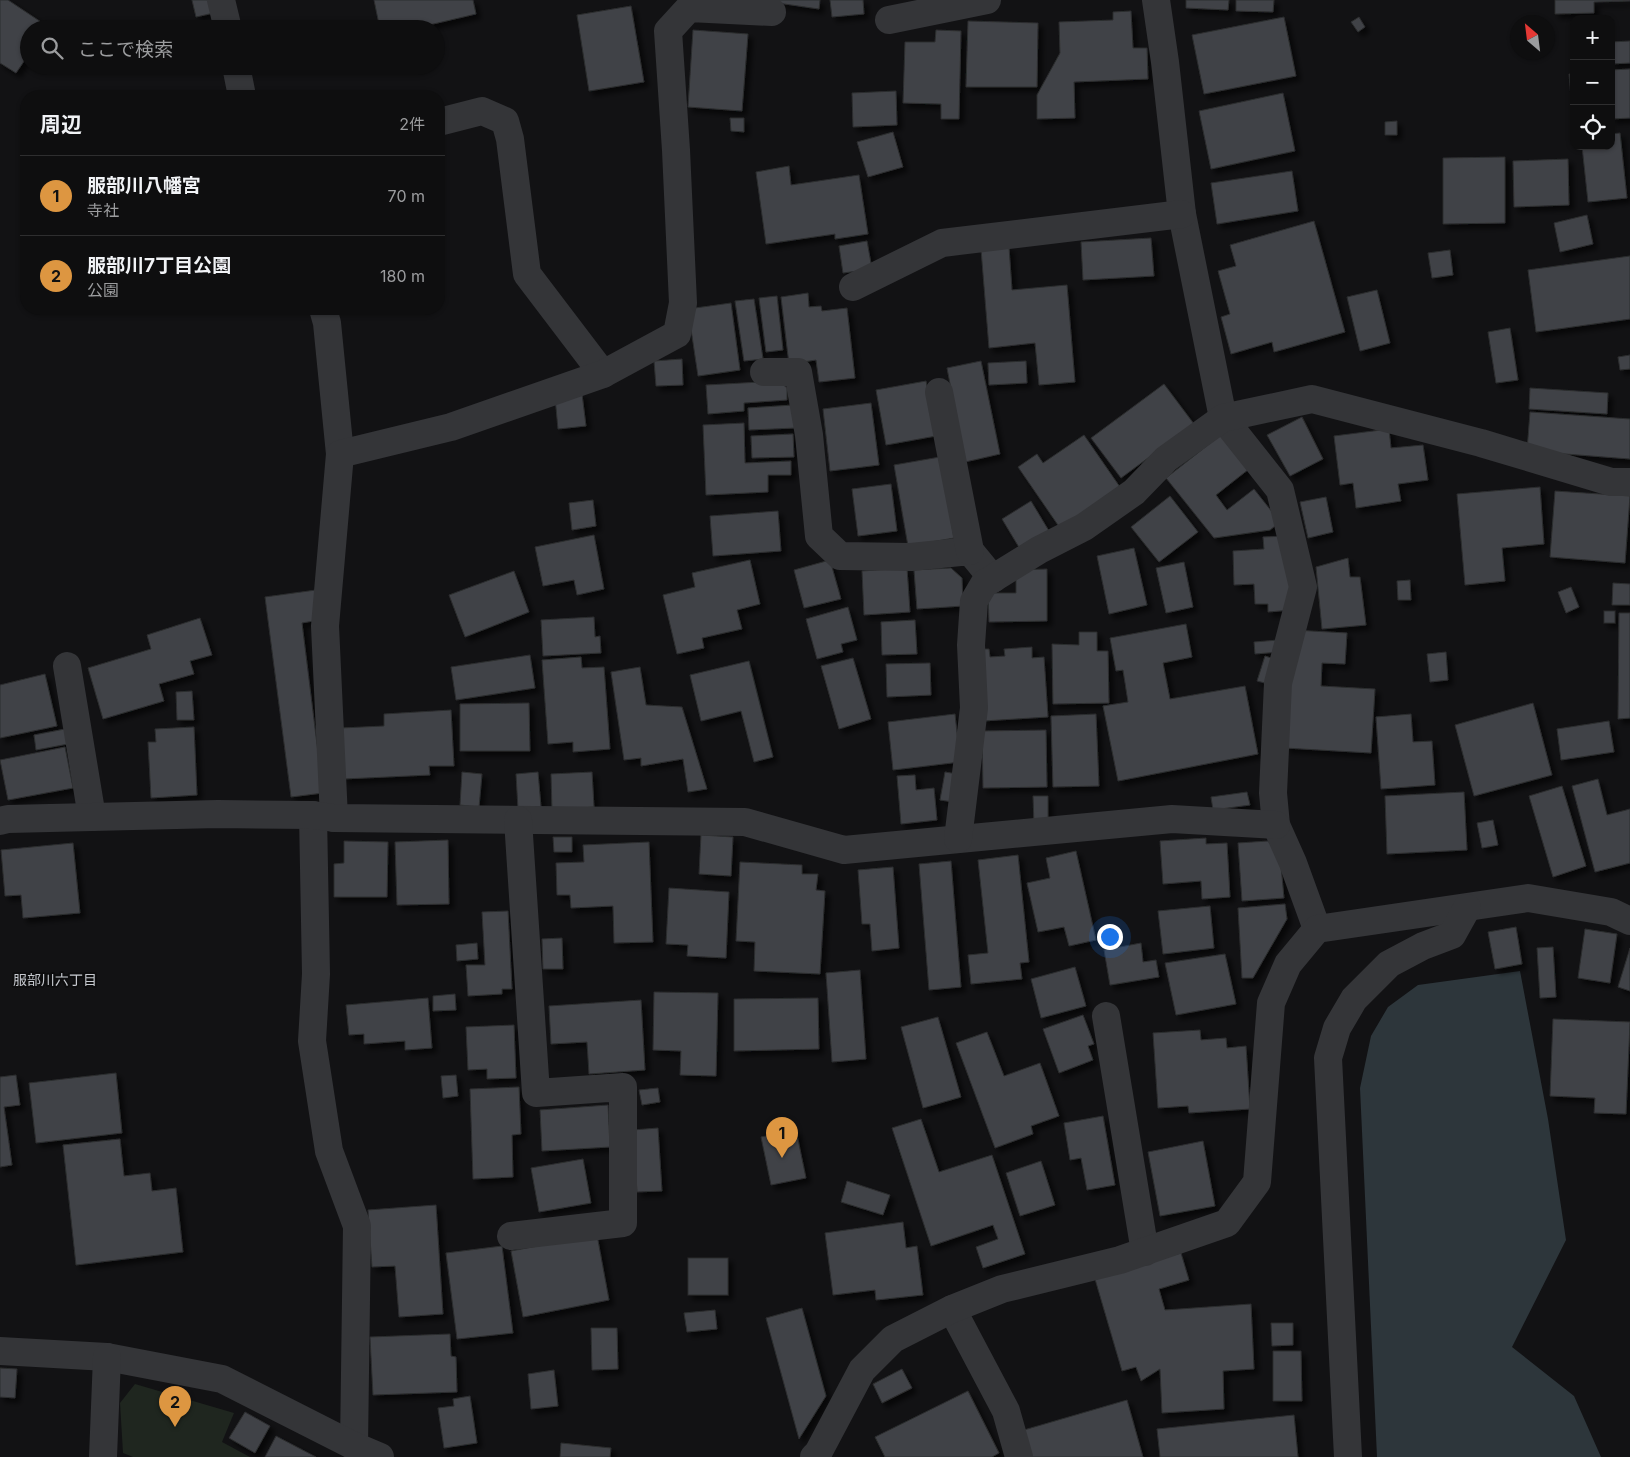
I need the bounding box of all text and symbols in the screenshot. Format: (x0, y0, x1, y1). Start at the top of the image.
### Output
north arrow (1510, 15, 1555, 60)
map controls (1570, 15, 1615, 150)
button: + (1570, 15, 1615, 60)
search box (20, 20, 445, 75)
icon: search (38, 34, 66, 62)
text: ここで検索 (78, 38, 173, 61)
button: − (1570, 60, 1615, 105)
button: locate (1570, 105, 1615, 150)
text: 周辺 (40, 112, 82, 137)
text: 2件 (399, 114, 425, 134)
text: 服部川八幡宮 (87, 174, 201, 197)
text: 1 (53, 186, 59, 206)
text: 70 m (388, 186, 425, 206)
text: 寺社 (87, 200, 119, 220)
text: 服部川7丁目公園 (87, 254, 231, 277)
text: 2 (51, 266, 61, 286)
text: 180 m (380, 266, 425, 286)
text: 公園 (87, 280, 119, 300)
your location (1097, 924, 1123, 950)
district label: 服部川六丁目 (13, 971, 97, 988)
pin: 1 (766, 1117, 798, 1158)
pin: 2 (159, 1386, 191, 1427)

